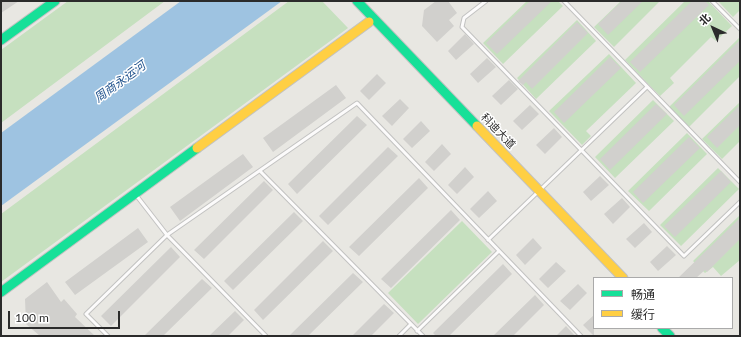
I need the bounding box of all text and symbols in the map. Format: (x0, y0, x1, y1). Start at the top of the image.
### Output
north arrow (693, 8, 733, 48)
text: 北 (696, 11, 713, 28)
water label: 周商永运河 (91, 59, 149, 105)
street label: 科迪大道 (478, 111, 518, 151)
legend (593, 277, 733, 329)
text: 畅通 (631, 287, 655, 302)
scale bar (10, 303, 122, 329)
text: 缓行 (631, 307, 655, 322)
text: 100 m (15, 310, 49, 325)

